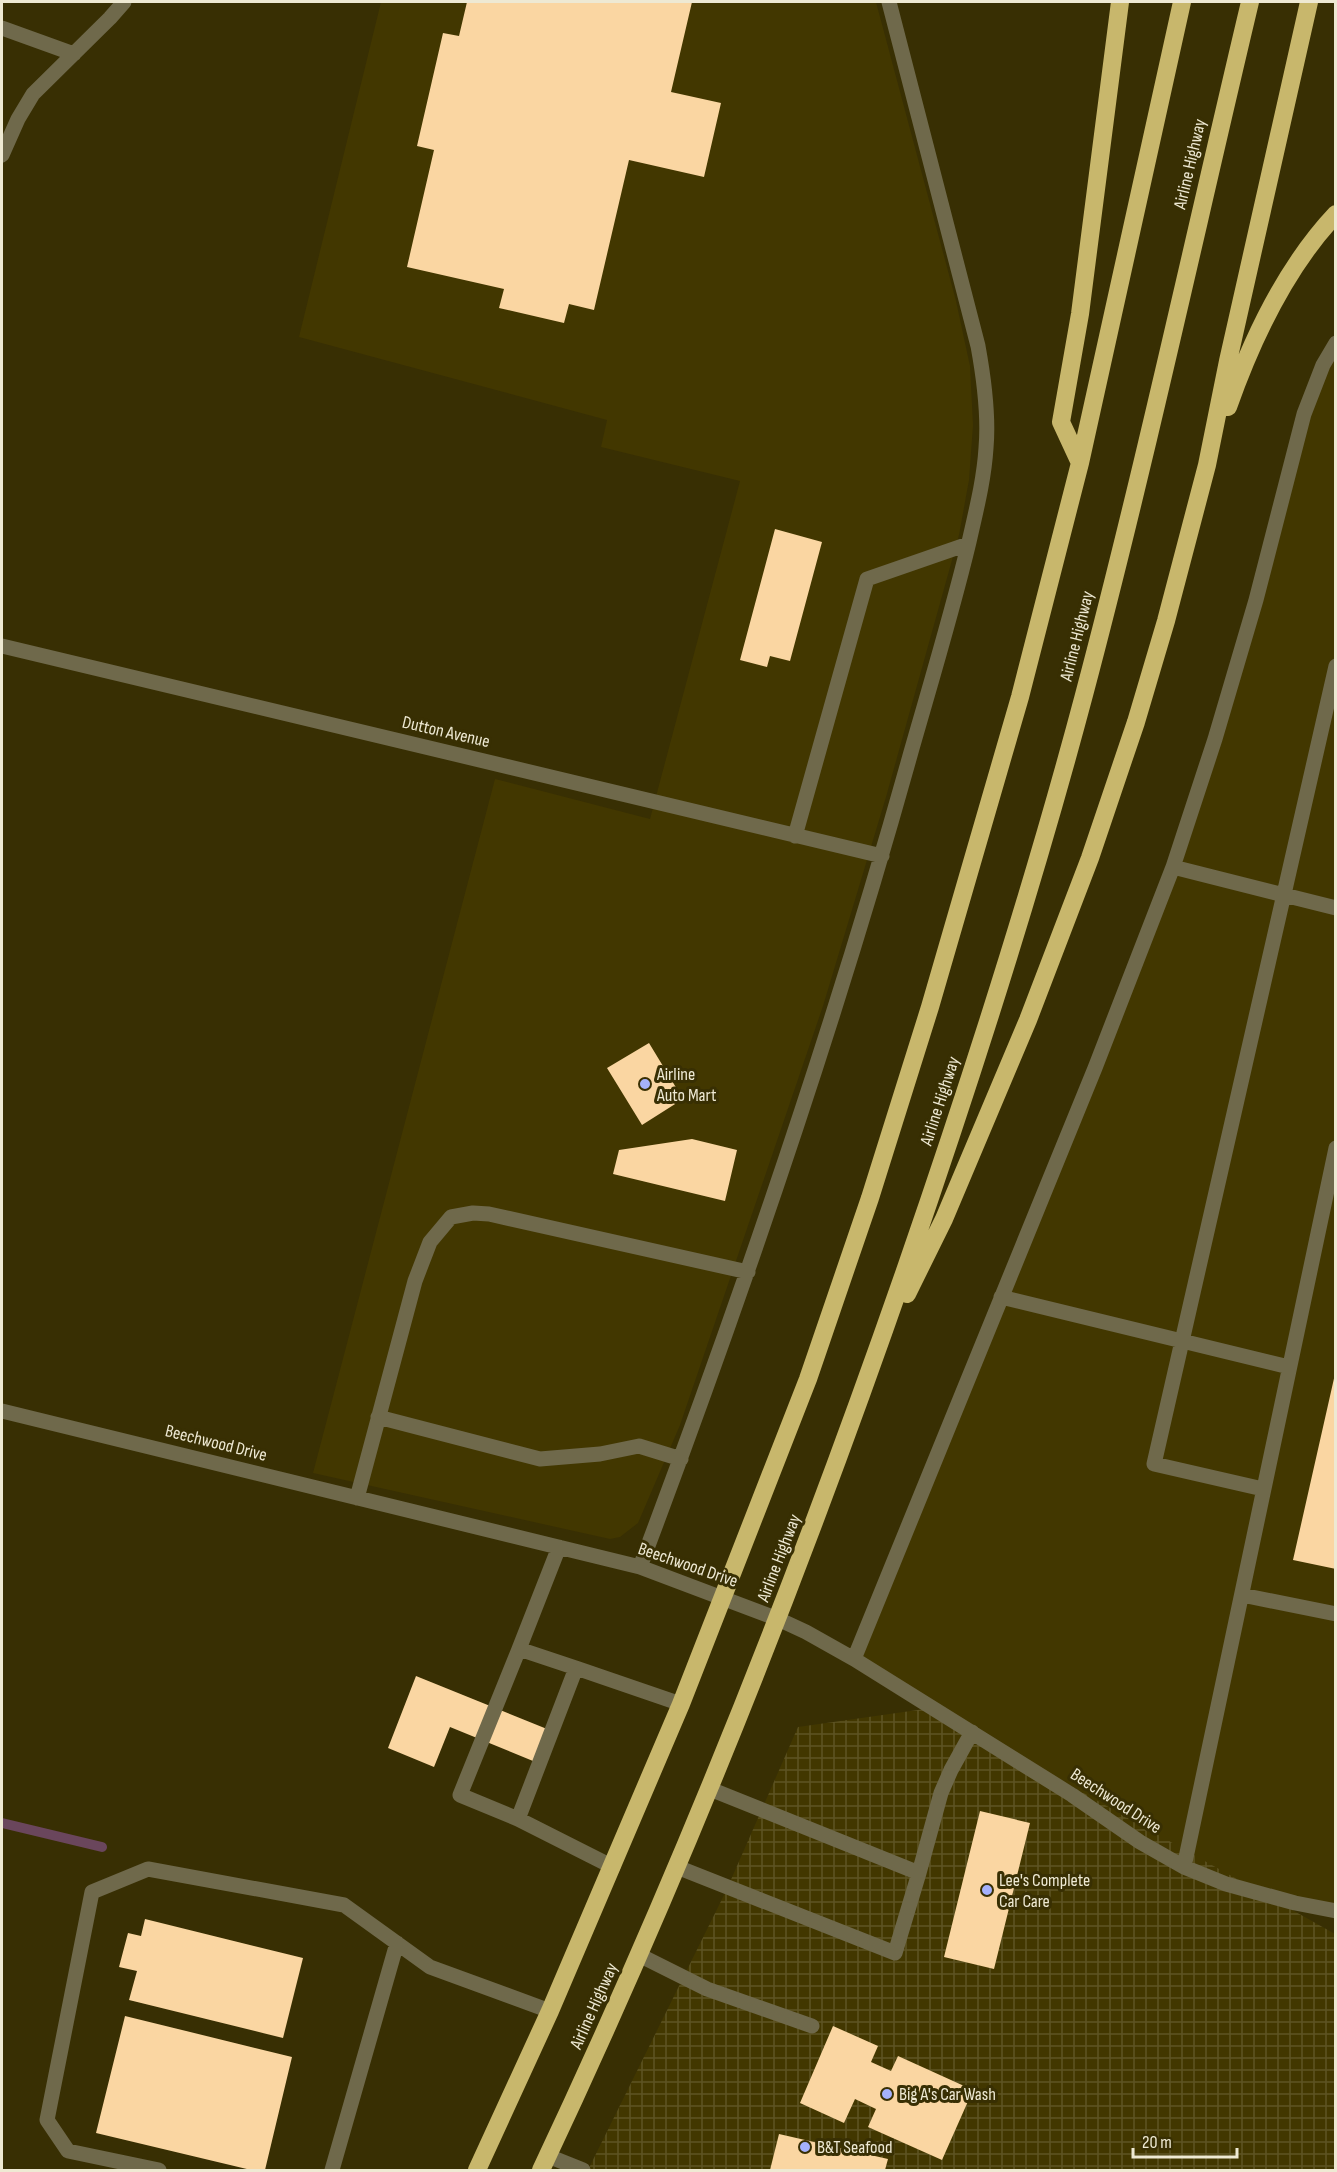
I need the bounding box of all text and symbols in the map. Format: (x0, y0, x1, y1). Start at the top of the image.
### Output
street label: Airline Highway (1169, 117, 1211, 212)
street label: Airline Highway (1055, 589, 1098, 684)
street label: Dutton Avenue (400, 712, 492, 752)
street label: Airline Highway (915, 1054, 964, 1149)
place label: Airline Auto Mart (656, 1064, 717, 1106)
marker: Airline Auto Mart (638, 1077, 652, 1091)
street label: Beechwood Drive (163, 1420, 269, 1466)
street label: Airline Highway (752, 1511, 805, 1606)
street label: Beechwood Drive (635, 1538, 741, 1592)
street label: Beechwood Drive (1067, 1764, 1165, 1838)
place label: Lee's Complete Car Care (999, 1870, 1090, 1912)
marker: Lee's Complete Car Care (980, 1883, 994, 1897)
street label: Airline Highway (565, 1960, 622, 2053)
place label: Big A's Car Wash (899, 2084, 996, 2105)
marker: Big A's Car Wash (880, 2087, 894, 2101)
scale bar (1133, 2121, 1236, 2159)
text: 20 m (1142, 2132, 1172, 2153)
place label: B&T Seafood (817, 2137, 893, 2158)
marker: B&T Seafood (798, 2140, 812, 2154)

